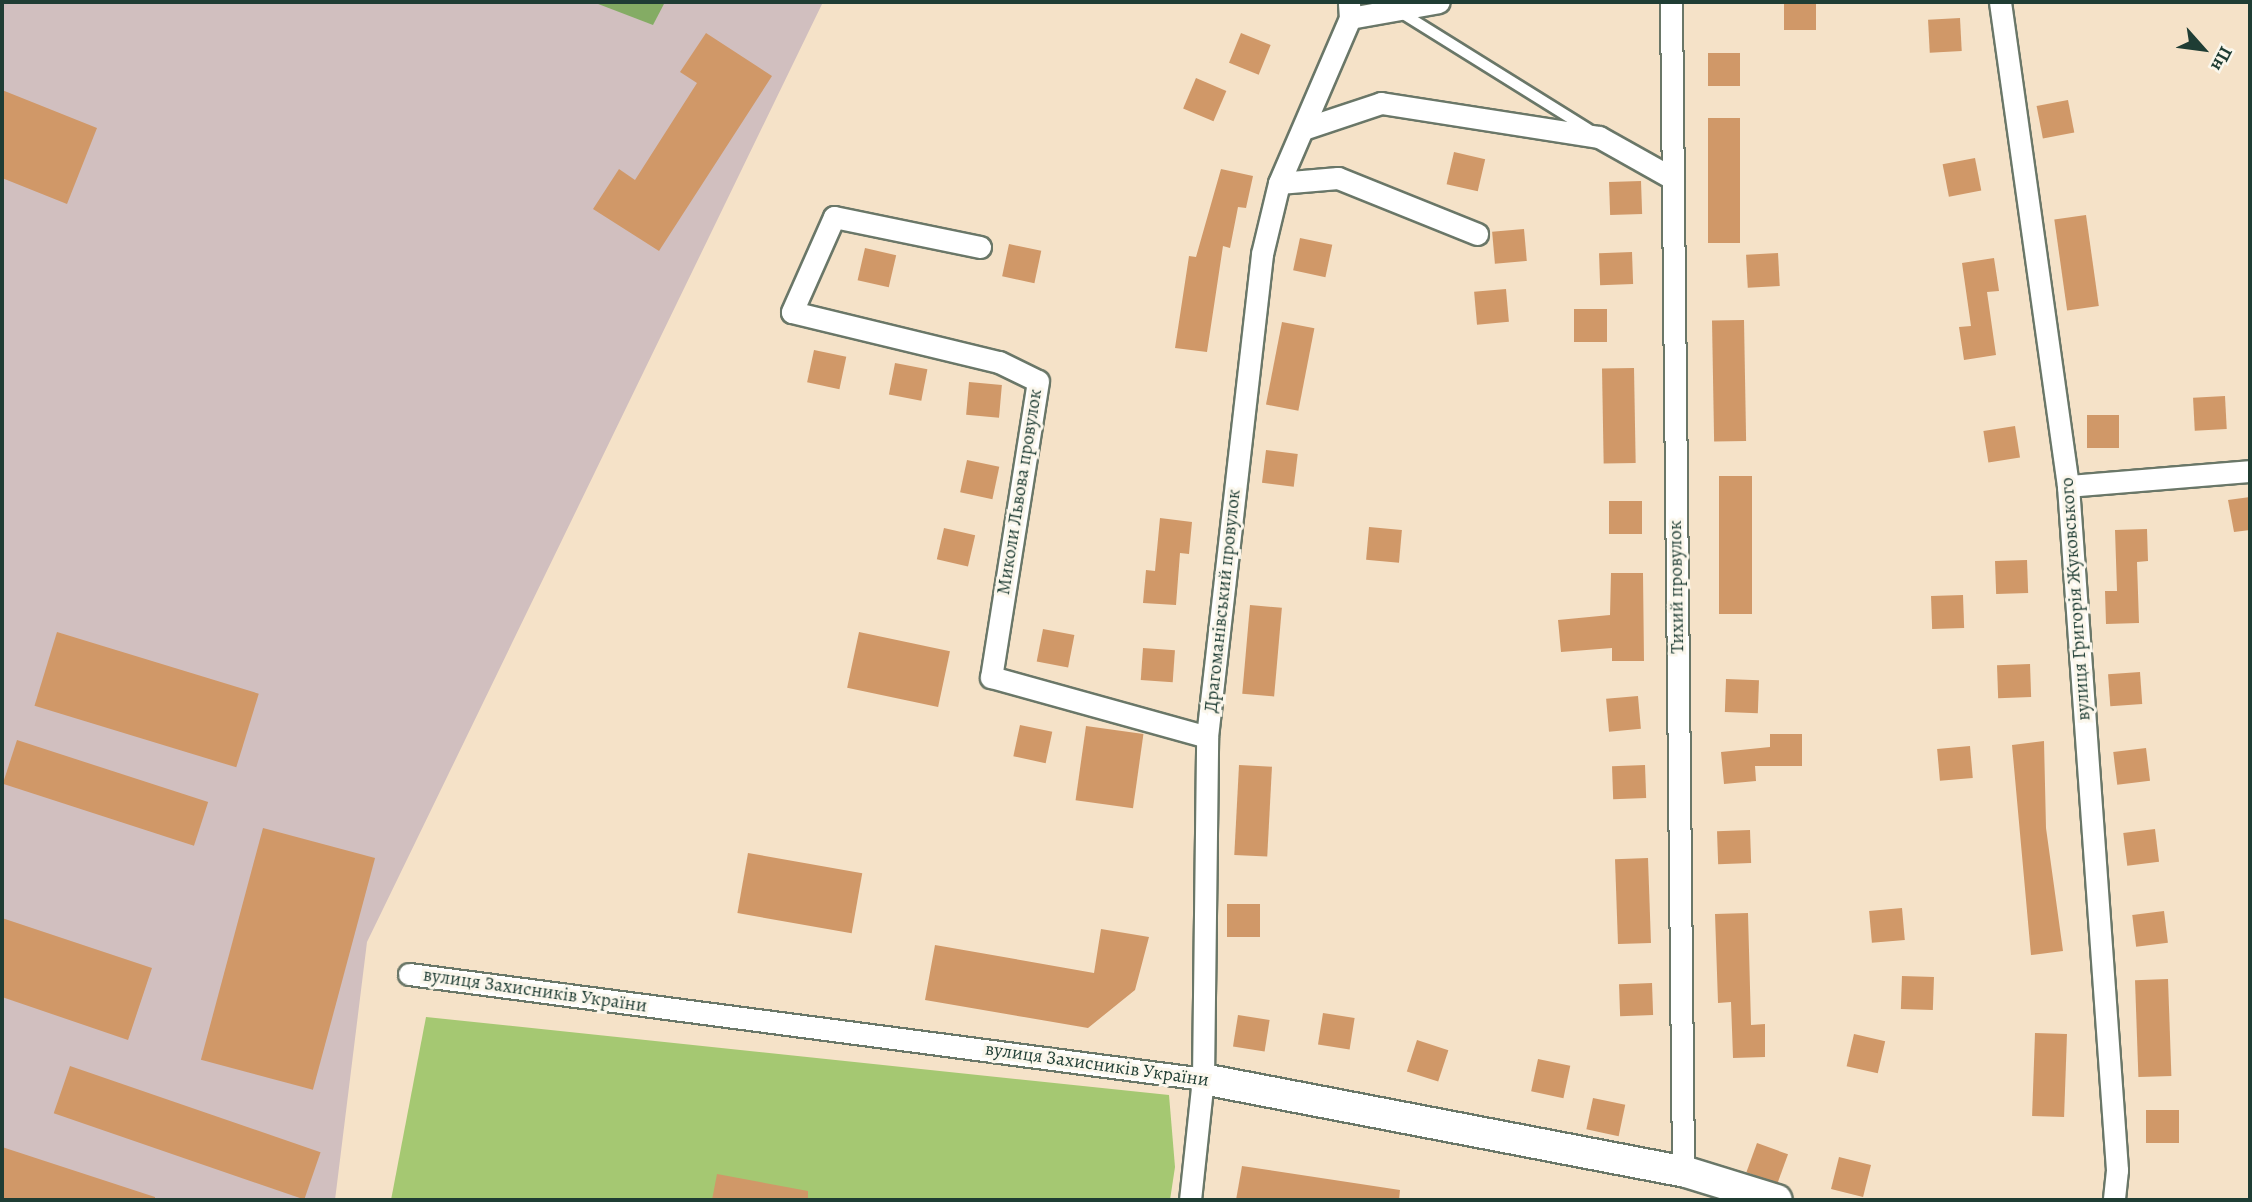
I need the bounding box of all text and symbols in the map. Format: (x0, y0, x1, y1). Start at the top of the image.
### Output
north arrow (2168, 14, 2238, 84)
text: Пн (2204, 42, 2239, 76)
street label: Миколи Львова провулок (992, 387, 1048, 597)
street label: вулиця Григорія Жуковського (2056, 477, 2096, 721)
street label: Драгоманівський провулок (1200, 488, 1246, 714)
street label: Тихий провулок (1664, 520, 1690, 654)
street label: вулиця Захисників України (422, 964, 648, 1018)
street label: вулиця Захисників України (984, 1038, 1210, 1092)

